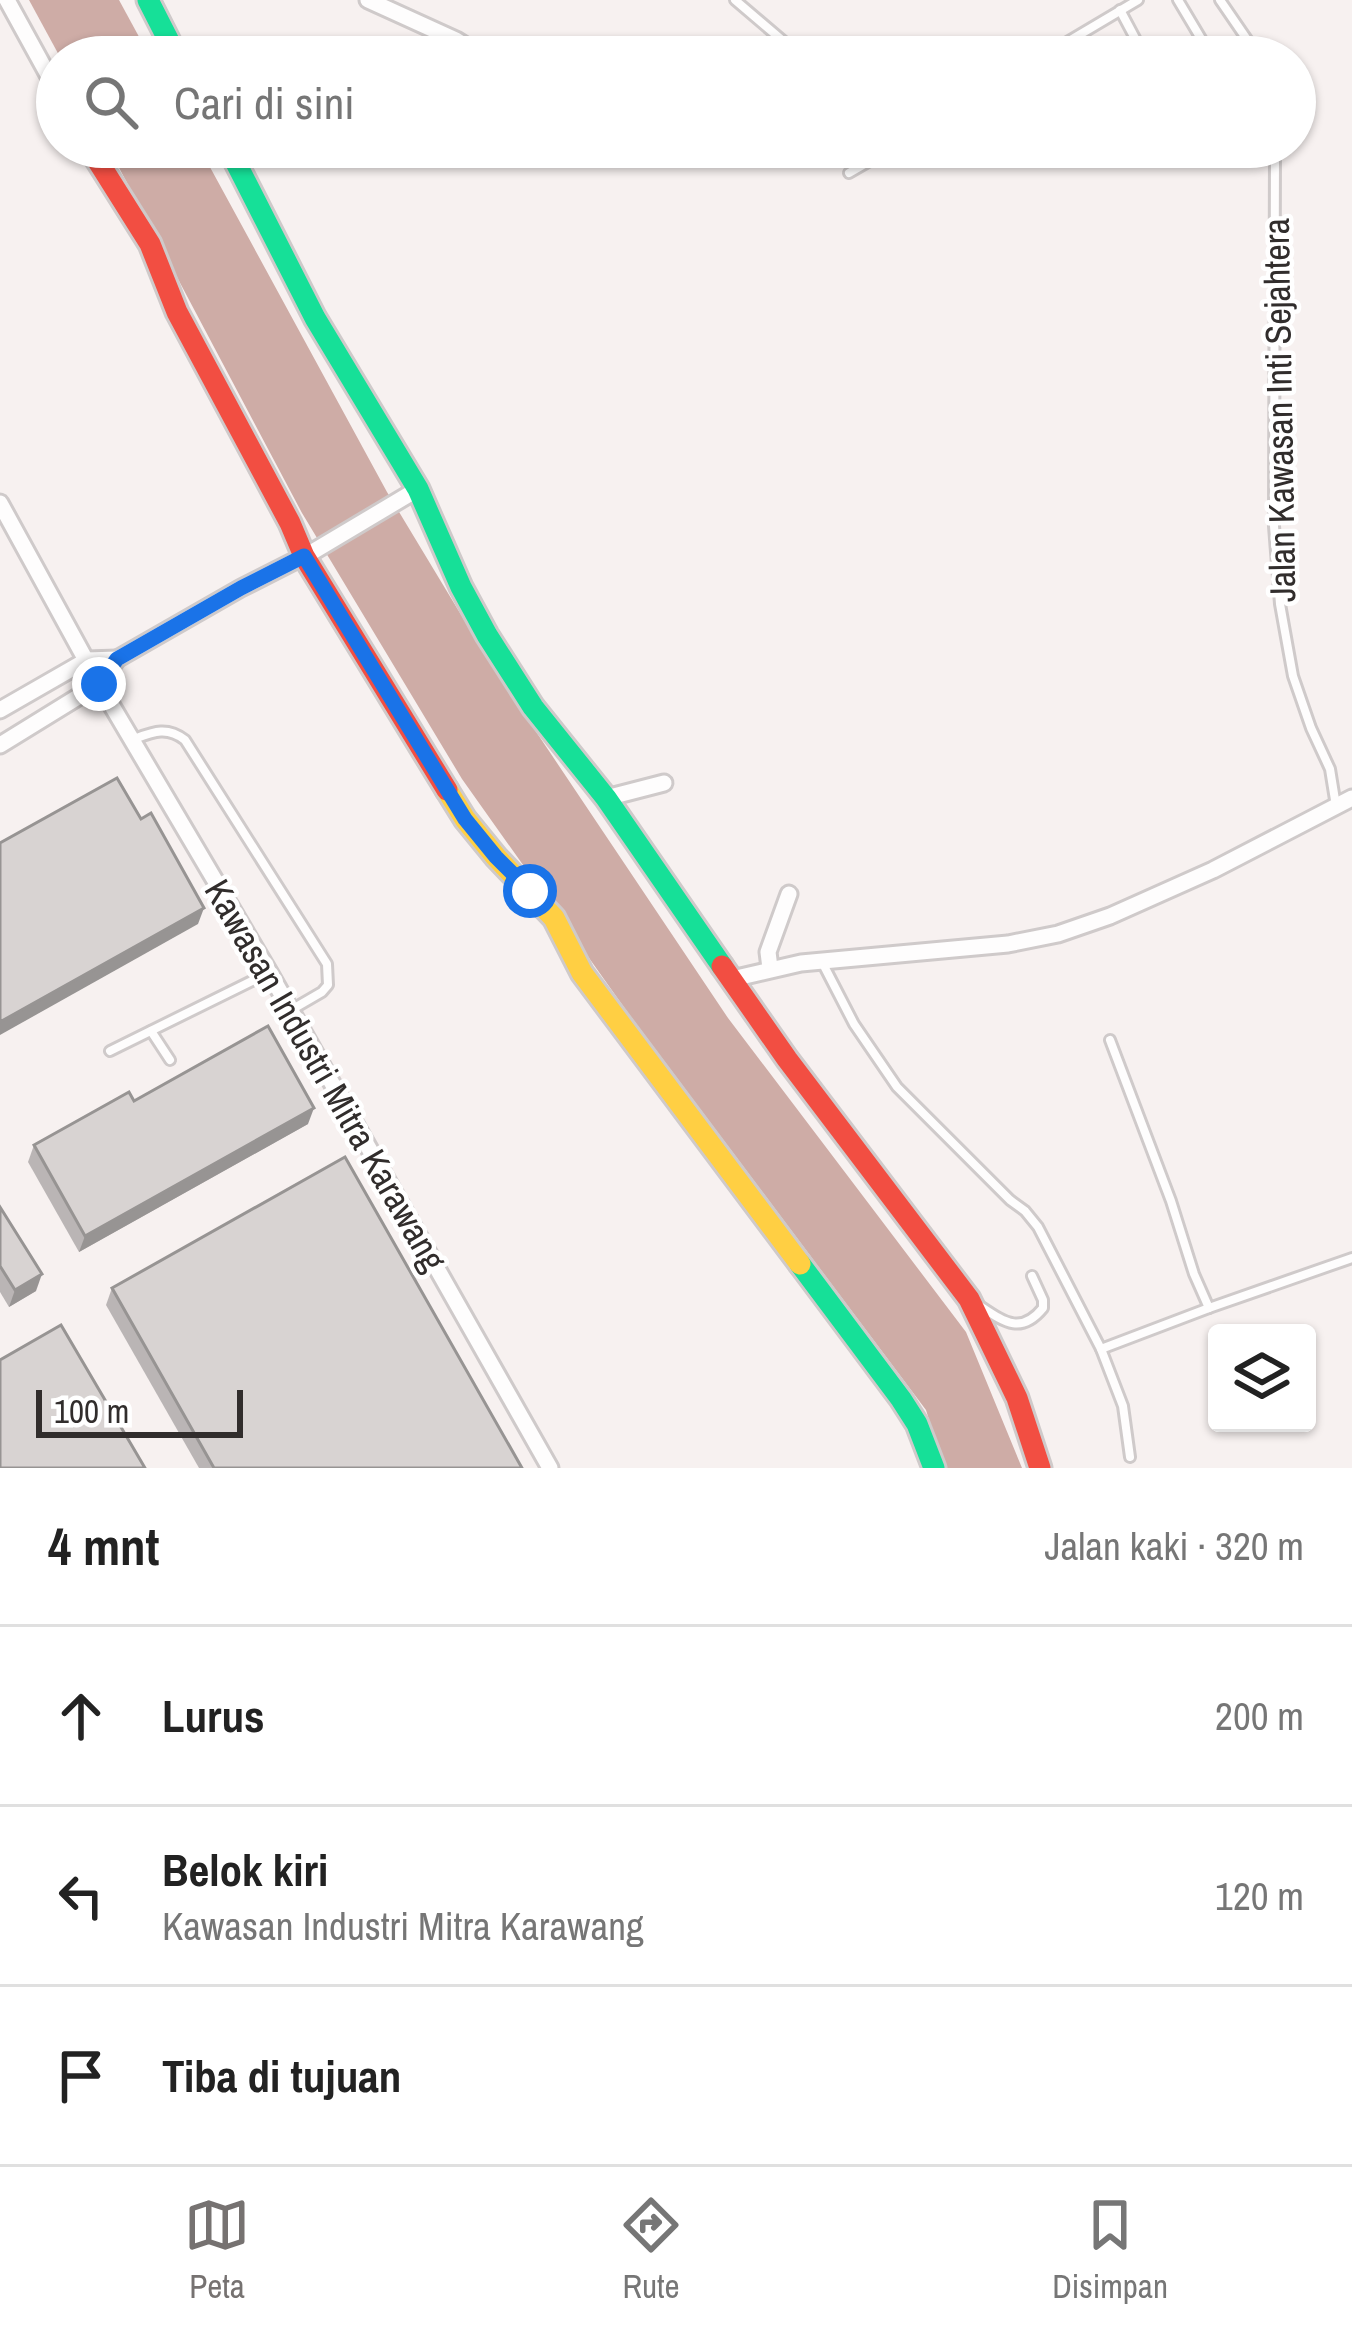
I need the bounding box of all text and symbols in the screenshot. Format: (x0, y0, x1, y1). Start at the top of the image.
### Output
search box (36, 36, 1316, 168)
icon: search (78, 69, 144, 135)
text: Cari di sini (174, 72, 355, 133)
street label: Jalan Kawasan Inti Sejahtera (1252, 218, 1306, 602)
route end (72, 657, 126, 711)
route start (503, 864, 557, 918)
street label: Kawasan Industri Mitra Karawang (194, 870, 458, 1280)
map controls (1208, 1324, 1316, 1432)
button: layers (1208, 1324, 1316, 1432)
scale bar (36, 1384, 243, 1437)
text: 100 m (54, 1389, 129, 1433)
text: 4 mnt (48, 1512, 160, 1581)
text: Jalan kaki · 320 m (1044, 1520, 1304, 1572)
icon: ahead (48, 1683, 114, 1749)
text: Lurus (162, 1685, 265, 1746)
text: 200 m (1215, 1690, 1304, 1742)
text: Belok kiri (162, 1839, 328, 1900)
icon: left (48, 1863, 114, 1929)
text: 120 m (1215, 1870, 1304, 1922)
text: Kawasan Industri Mitra Karawang (162, 1900, 644, 1952)
icon: arrive (48, 2043, 114, 2109)
text: Tiba di tujuan (162, 2045, 401, 2106)
tab: Peta (184, 2192, 250, 2308)
tab: Rute (618, 2192, 684, 2308)
tab: Disimpan (1052, 2192, 1168, 2308)

